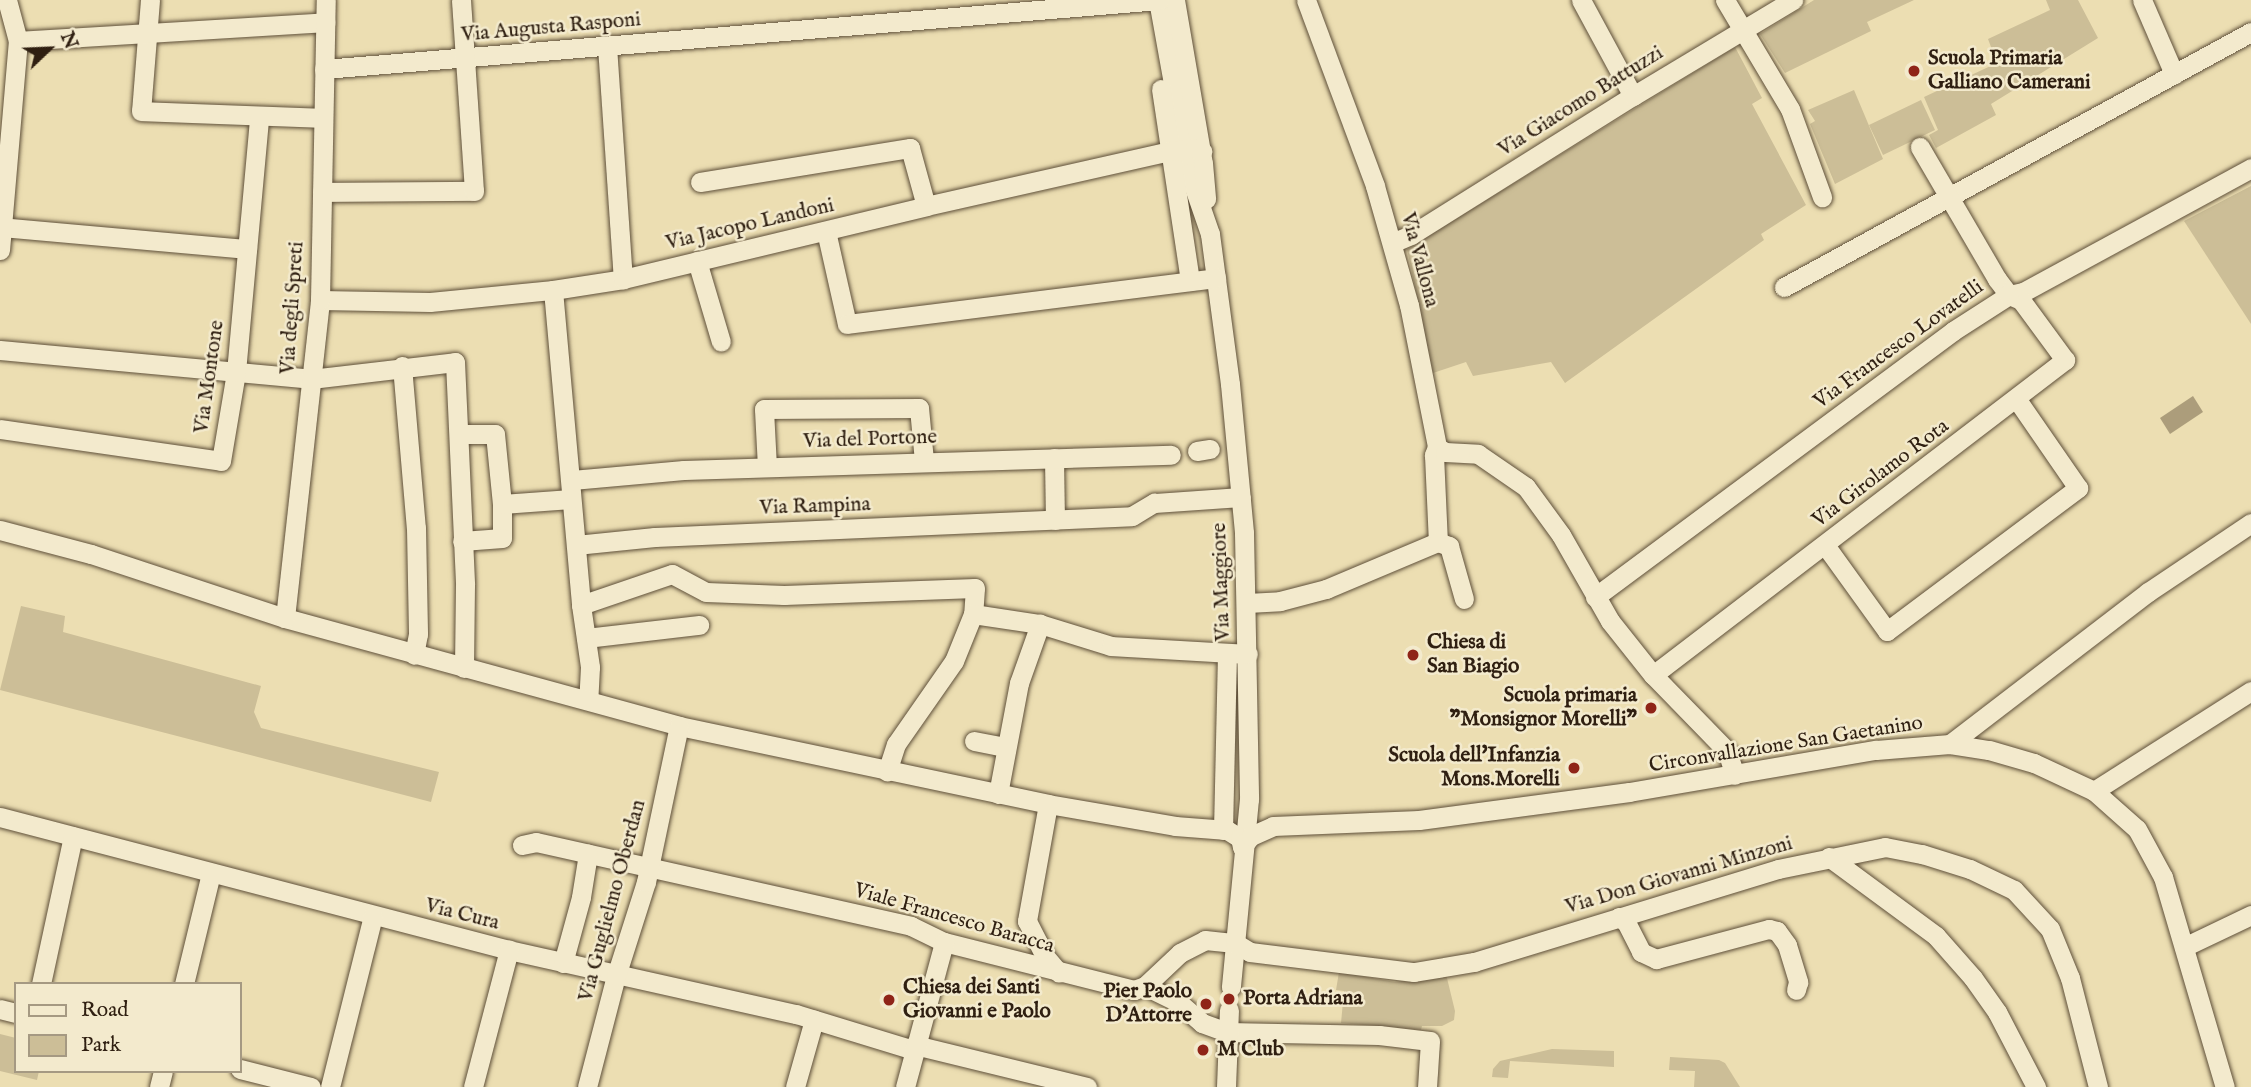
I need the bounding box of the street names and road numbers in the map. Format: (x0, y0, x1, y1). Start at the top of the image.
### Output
street label: Via Augusta Rasponi (460, 8, 642, 48)
street label: Via Giacomo Battuzzi (1494, 41, 1668, 163)
street label: Via Jacopo Landoni (663, 193, 837, 257)
street label: Via Vallona (1394, 210, 1444, 310)
street label: Via degli Spreti (276, 241, 310, 375)
street label: Via Francesco Lovatelli (1809, 275, 1989, 415)
street label: Via Montone (190, 319, 230, 435)
street label: Via Girolamo Rota (1808, 414, 1954, 534)
street label: Via del Portone (803, 425, 937, 455)
street label: Via Rampina (759, 492, 871, 522)
street label: Via Maggiore (1207, 522, 1237, 642)
street label: Circonvallazione San Gaetanino (1647, 711, 1925, 779)
street label: Via Guglielmo Oberdan (574, 797, 652, 1005)
street label: Via Don Giovanni Minzoni (1562, 831, 1796, 921)
street label: Viale Francesco Baracca (851, 878, 1057, 960)
street label: Via Cura (422, 894, 502, 936)

